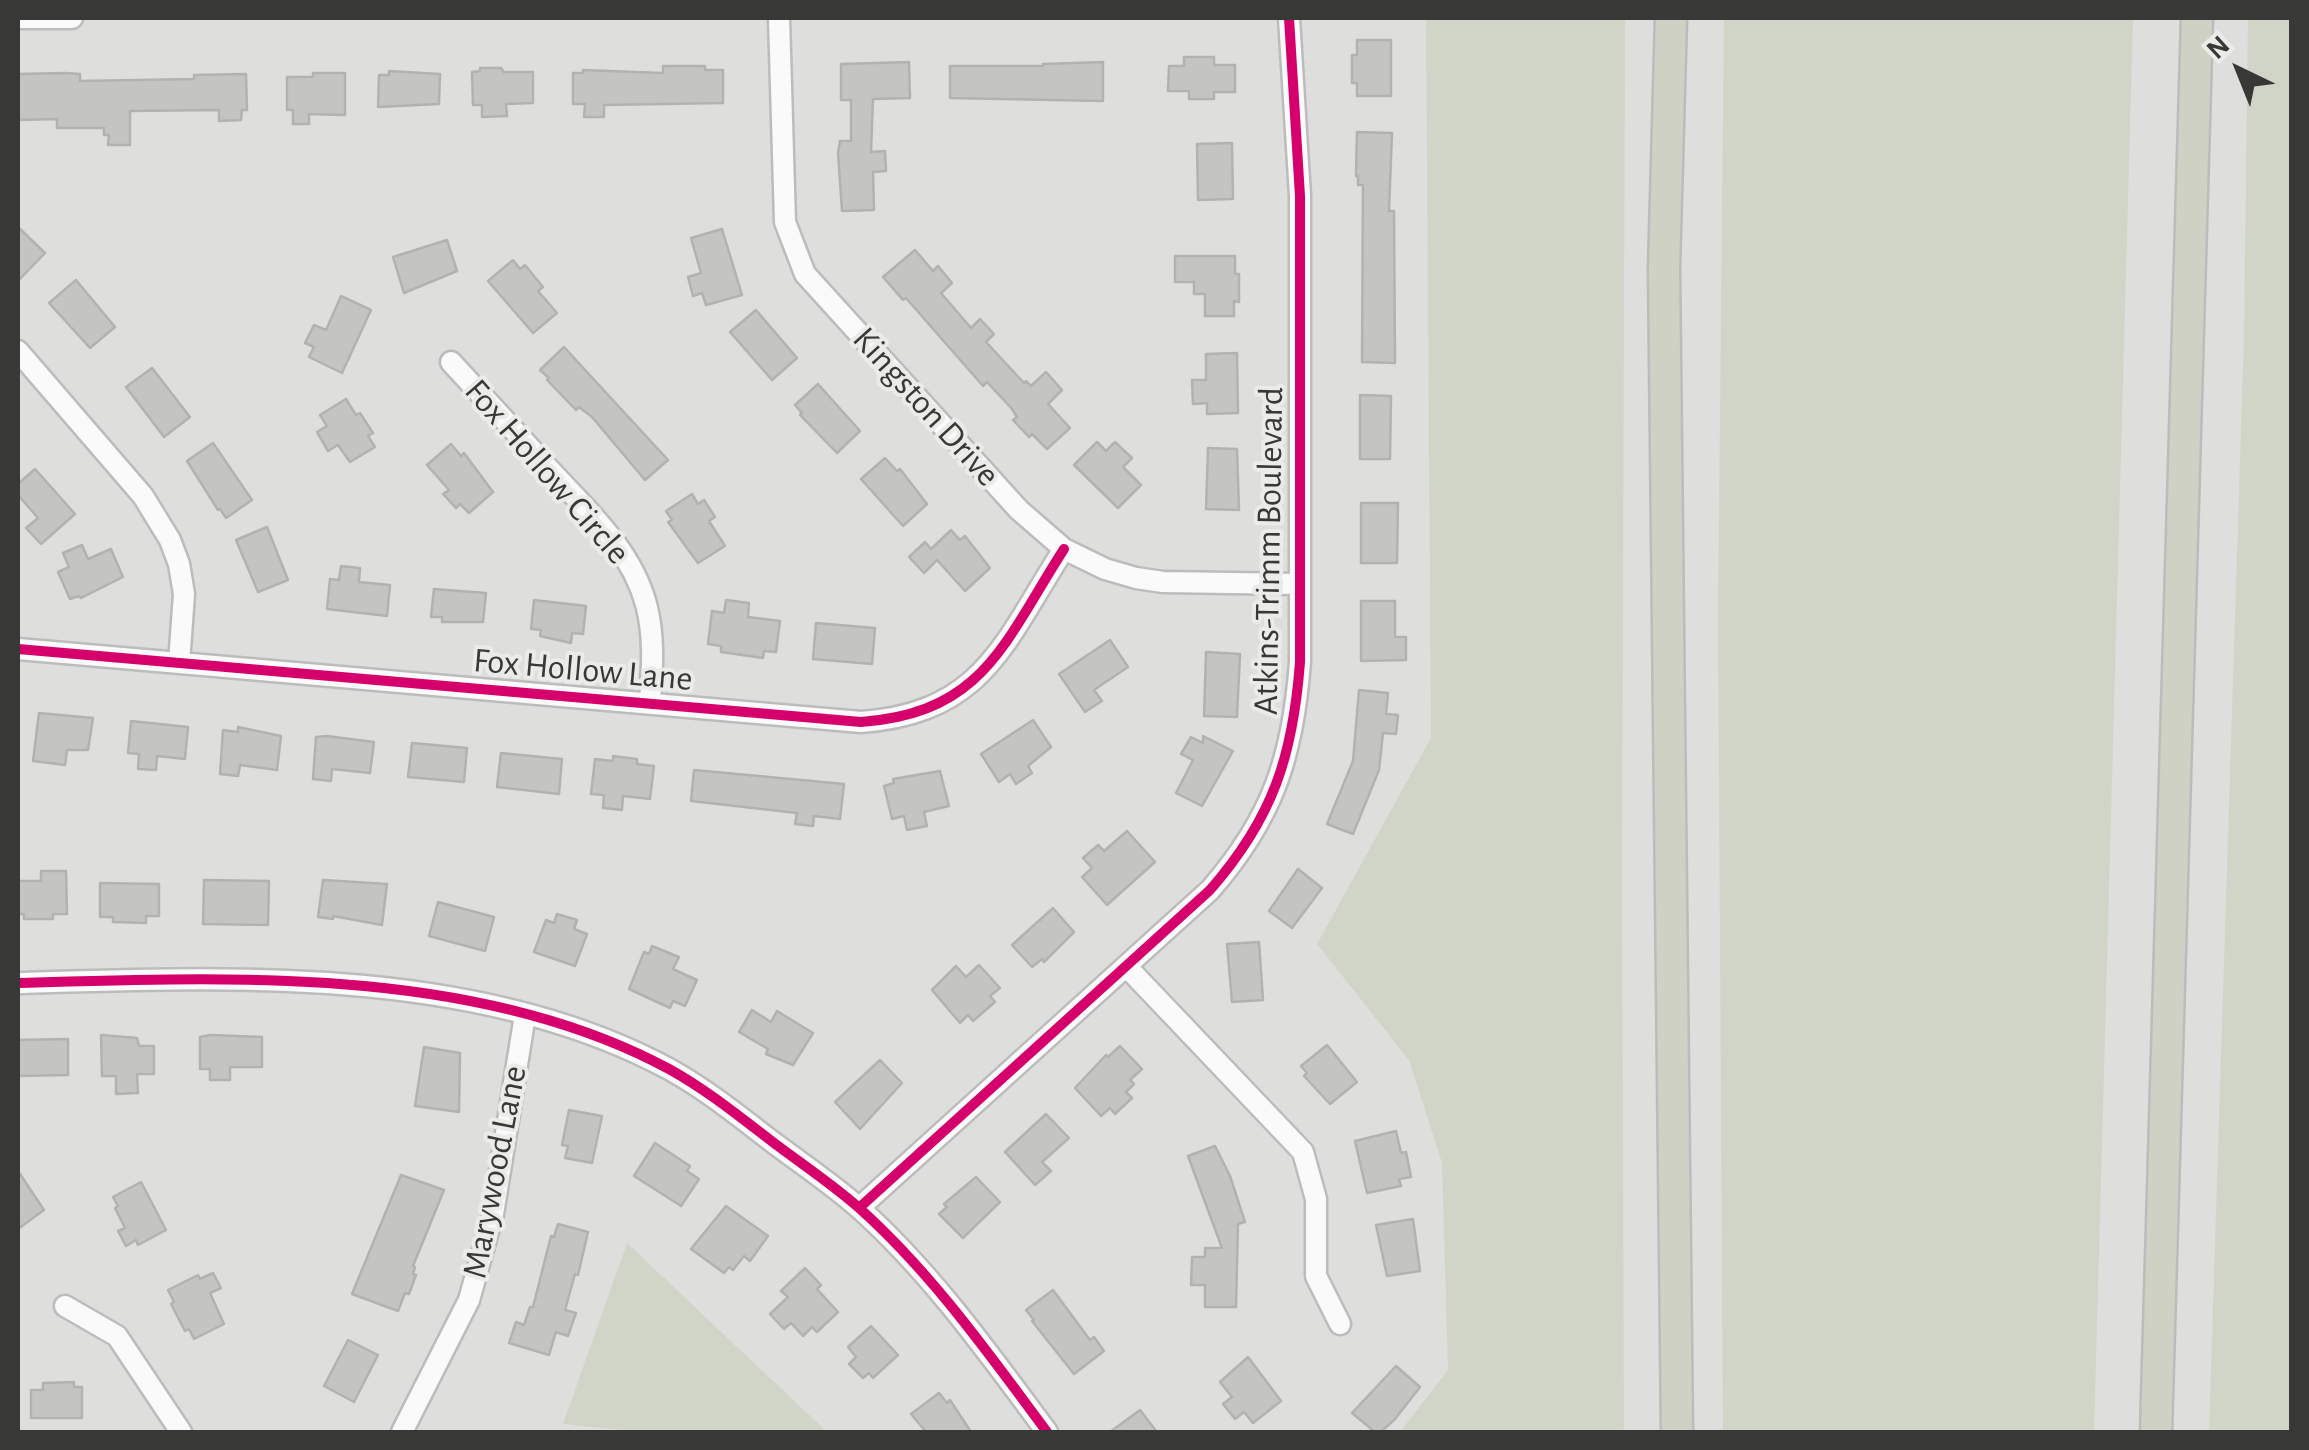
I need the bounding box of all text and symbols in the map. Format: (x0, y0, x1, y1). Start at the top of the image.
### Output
north arrow (2189, 20, 2289, 120)
text: N (2202, 31, 2235, 65)
street label: Kingston Drive (844, 319, 1008, 495)
street label: Fox Hollow Circle (455, 371, 639, 573)
street label: Atkins-Trimm Boulevard (1245, 387, 1293, 715)
street label: Fox Hollow Lane (472, 639, 694, 701)
street label: Marywood Lane (454, 1062, 536, 1282)

